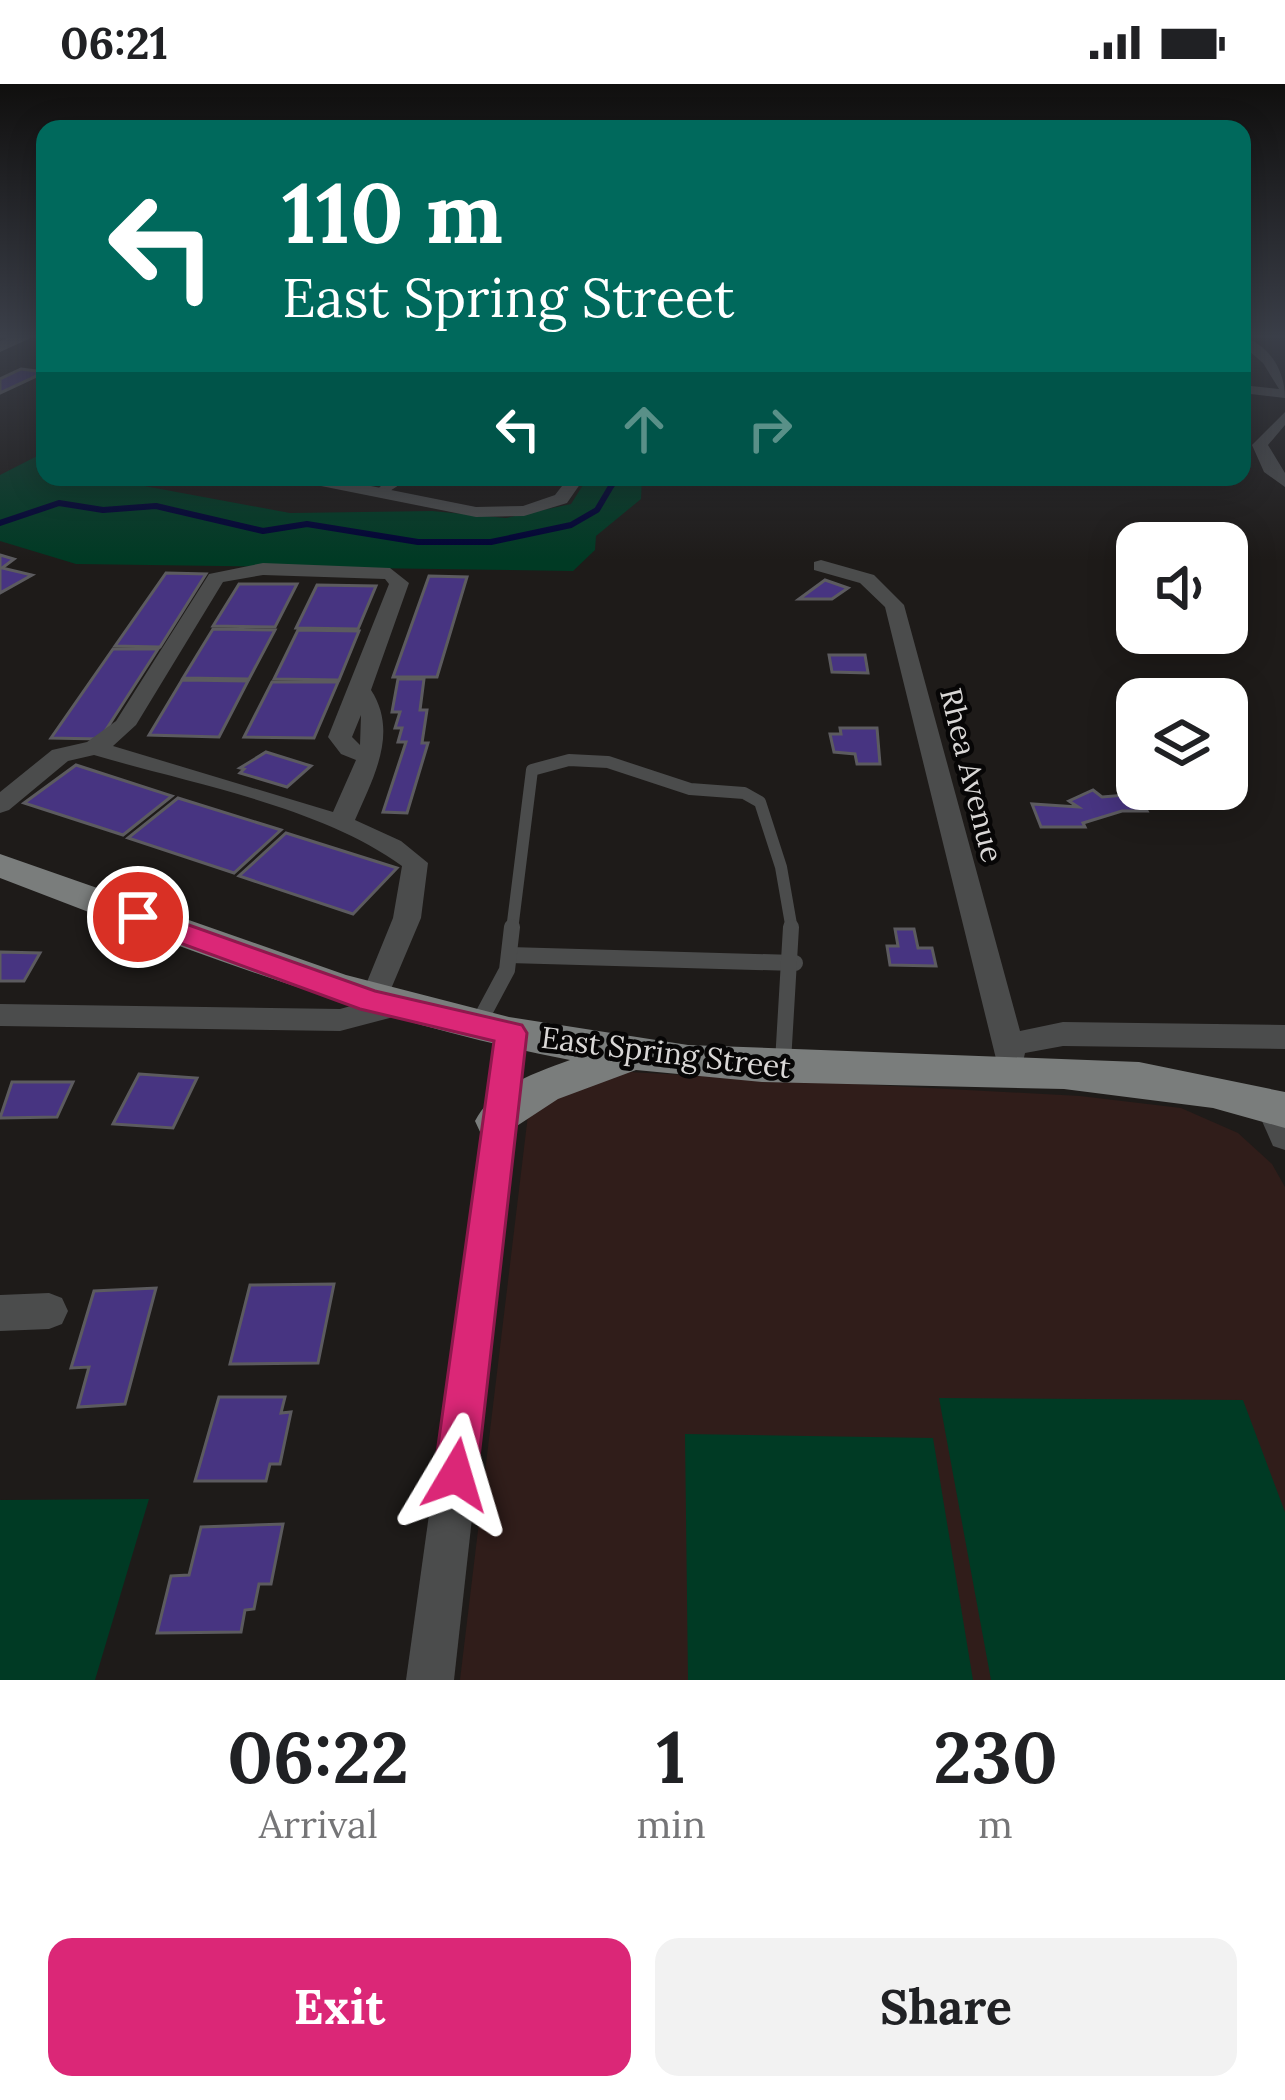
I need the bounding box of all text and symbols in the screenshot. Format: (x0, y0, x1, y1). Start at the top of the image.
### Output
text: 06:21 (60, 14, 168, 71)
text: 110 m (282, 158, 503, 266)
icon: left (84, 168, 240, 324)
text: East Spring Street (282, 263, 735, 332)
icon: left (485, 396, 551, 462)
icon: ahead (611, 396, 677, 462)
icon: right (737, 396, 803, 462)
map controls (1116, 522, 1248, 810)
button: sound (1116, 522, 1248, 654)
button: layers (1116, 678, 1248, 810)
street label: Rhea Avenue (932, 684, 1012, 866)
pin (87, 866, 189, 968)
icon: arrive (105, 884, 171, 950)
street label: East Spring Street (539, 1018, 793, 1087)
position arrow (393, 1412, 519, 1538)
text: 06:22 (227, 1711, 409, 1803)
text: 1 (657, 1711, 686, 1803)
text: 230 (933, 1711, 1058, 1803)
text: Arrival (259, 1799, 378, 1849)
text: min (636, 1799, 706, 1849)
text: m (978, 1799, 1013, 1849)
button: Exit (48, 1938, 631, 2076)
button: Share (655, 1938, 1237, 2076)

